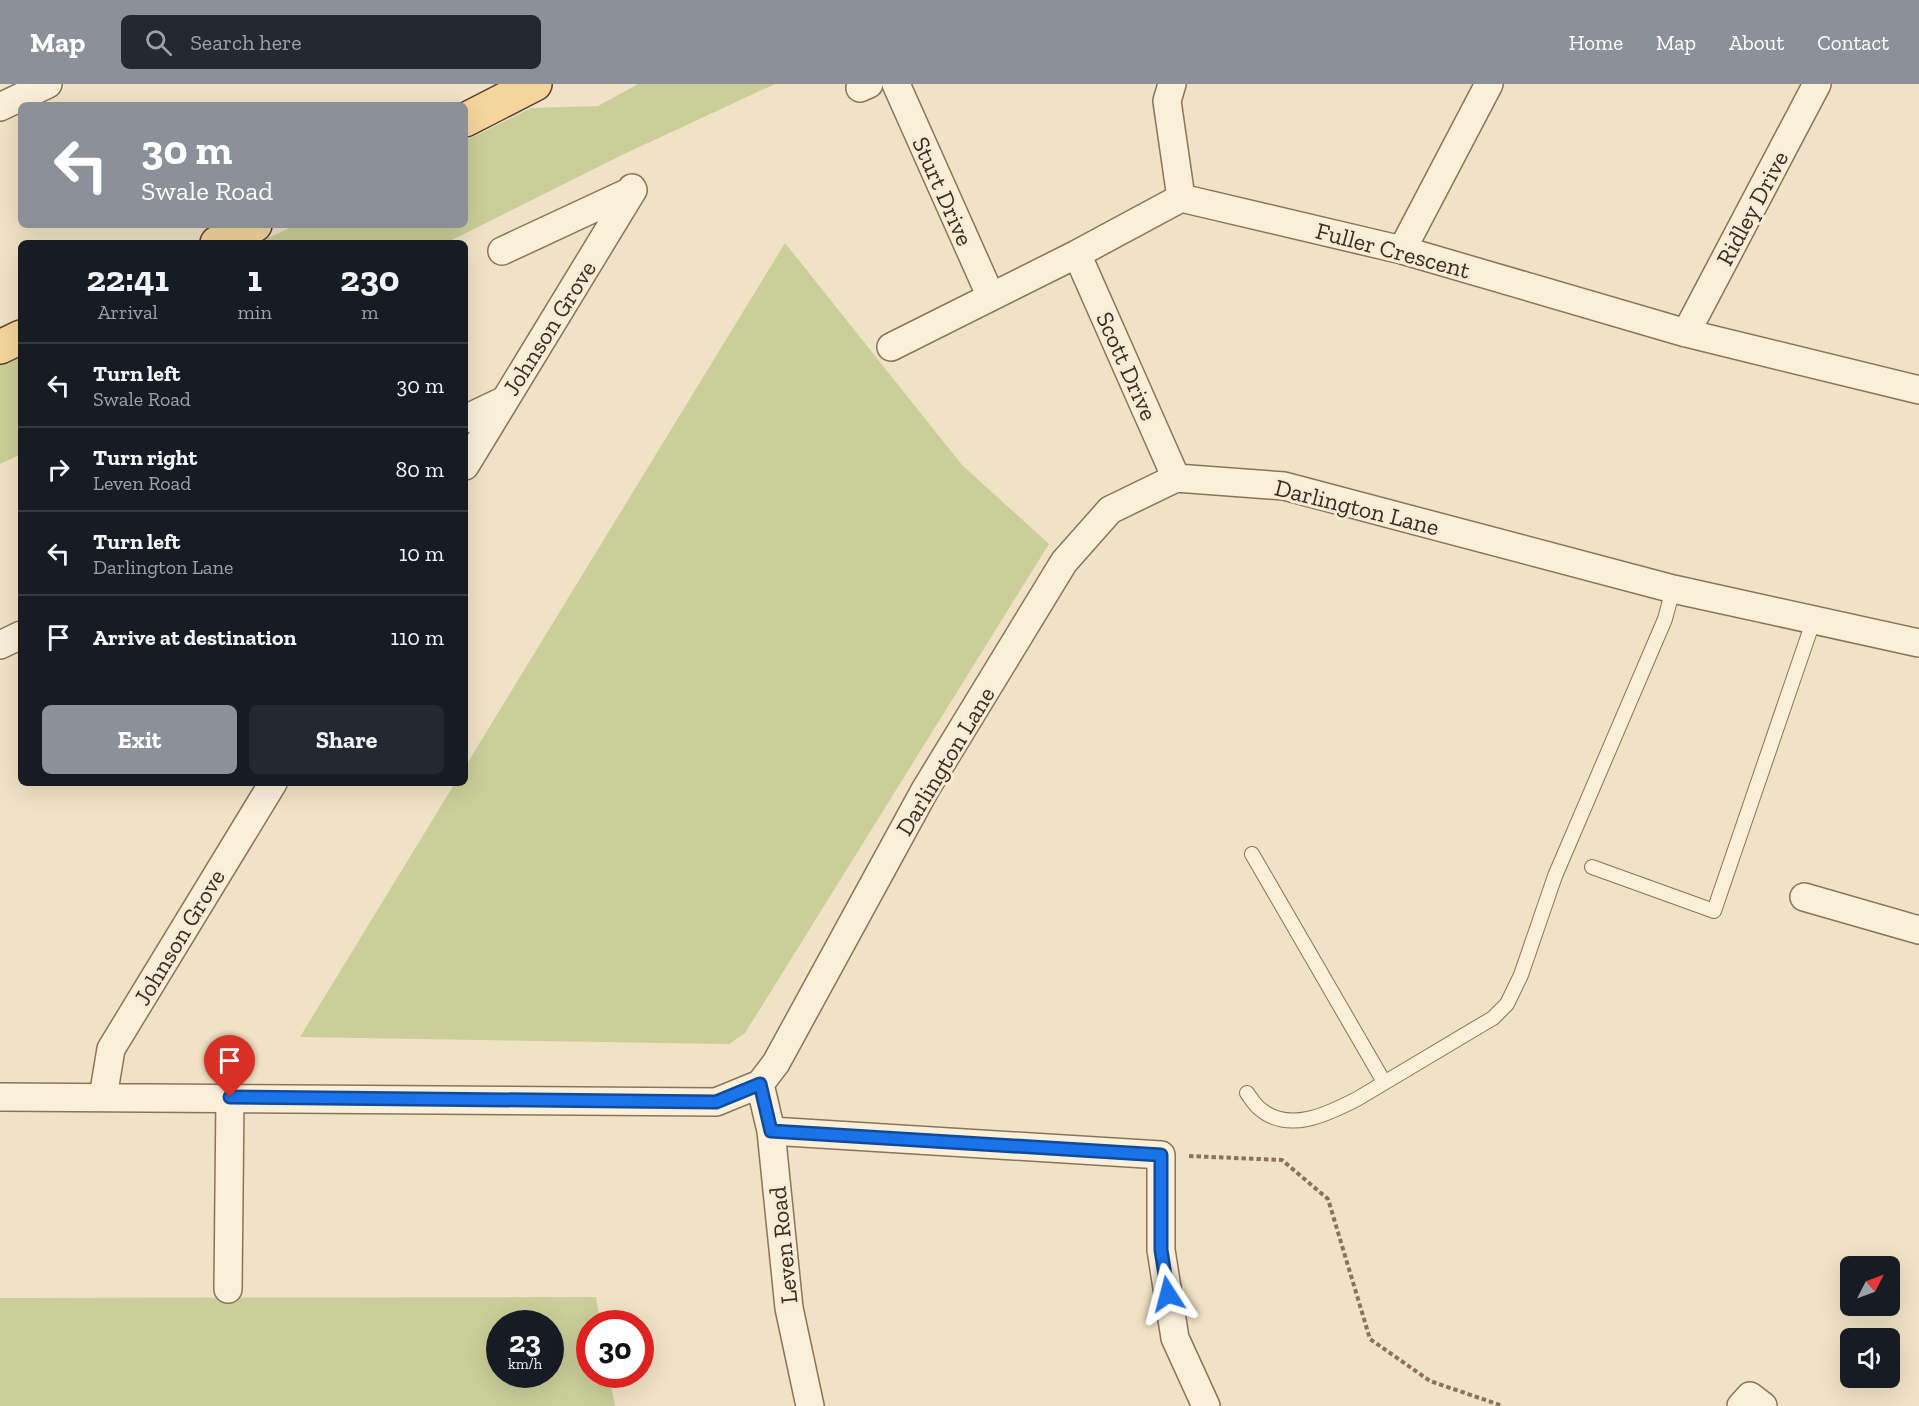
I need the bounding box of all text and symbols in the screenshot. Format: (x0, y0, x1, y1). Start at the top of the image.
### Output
search box (121, 15, 541, 69)
text: Map (30, 26, 85, 59)
icon: search (142, 26, 175, 59)
text: Search here (190, 29, 302, 56)
text: Home (1569, 30, 1623, 55)
text: Map (1656, 30, 1696, 55)
text: About (1729, 30, 1784, 55)
text: Contact (1817, 30, 1889, 55)
text: 30 m (141, 124, 232, 175)
icon: left (42, 126, 120, 204)
street label: Sturt Drive (906, 132, 980, 250)
street label: Ridley Drive (1710, 146, 1794, 270)
text: Swale Road (141, 175, 273, 207)
street label: Fuller Crescent (1313, 215, 1473, 285)
street label: Johnson Grove (496, 255, 602, 401)
text: 22:41 (86, 257, 169, 300)
text: 1 (247, 257, 262, 300)
text: 230 (340, 257, 400, 300)
text: Arrival (98, 300, 158, 324)
text: min (238, 300, 272, 324)
text: m (361, 300, 379, 324)
street label: Scott Drive (1090, 307, 1164, 425)
text: Turn left (93, 360, 180, 387)
icon: left (42, 369, 75, 402)
text: 30 m (397, 372, 444, 399)
text: Swale Road (93, 387, 191, 411)
text: Turn right (93, 444, 197, 471)
icon: right (42, 453, 75, 486)
text: 80 m (396, 456, 444, 483)
text: Leven Road (93, 471, 191, 495)
street label: Darlington Lane (1272, 473, 1442, 541)
text: Turn left (93, 528, 180, 555)
icon: left (42, 537, 75, 570)
text: 10 m (399, 540, 444, 567)
text: Darlington Lane (93, 555, 233, 579)
icon: arrive (42, 621, 75, 654)
text: Arrive at destination (93, 624, 296, 651)
text: 110 m (390, 624, 444, 651)
street label: Darlington Lane (889, 681, 1001, 841)
button: Exit (42, 705, 237, 774)
button: Share (249, 705, 444, 774)
street label: Johnson Grove (127, 864, 231, 1010)
pin (204, 1035, 255, 1097)
icon: arrive (213, 1044, 246, 1077)
street label: Leven Road (762, 1185, 804, 1305)
north arrow (1840, 1256, 1900, 1316)
map controls (1840, 1256, 1900, 1388)
position arrow (1136, 1262, 1200, 1326)
speed limit sign: 30 (576, 1310, 654, 1388)
text: 23 (509, 1324, 541, 1360)
button: sound (1840, 1328, 1900, 1388)
text: km/h (508, 1355, 542, 1373)

